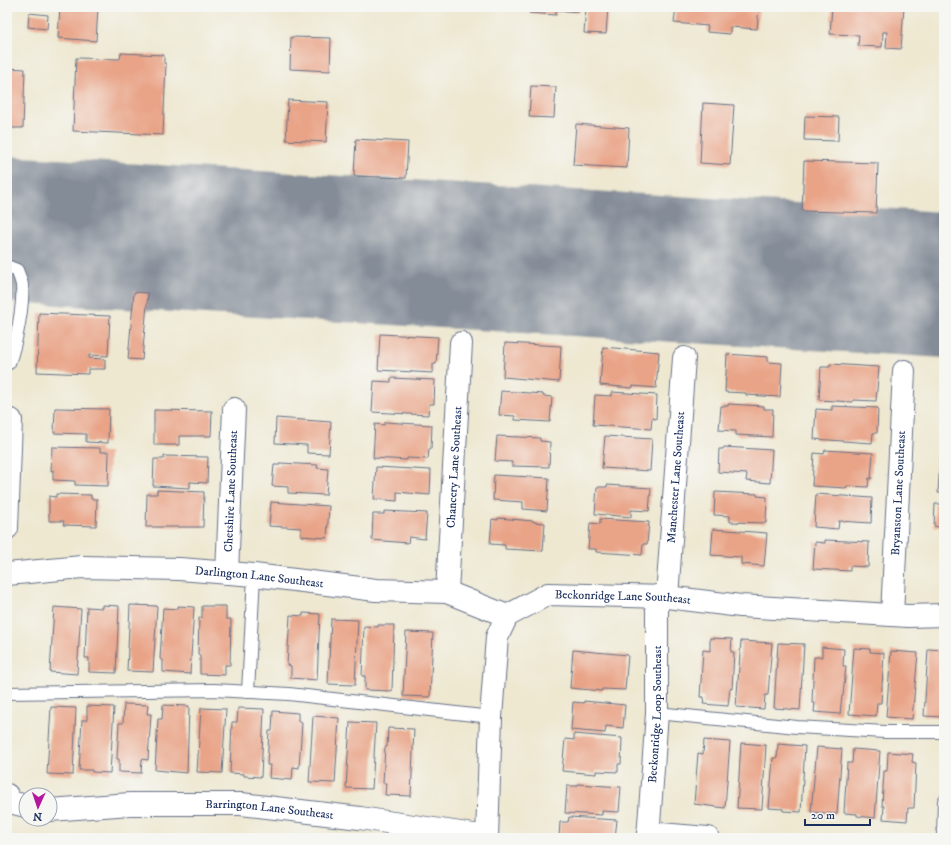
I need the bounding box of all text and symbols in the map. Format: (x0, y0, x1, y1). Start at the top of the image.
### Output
street label: Chancery Lane Southeast (444, 406, 465, 529)
street label: Manchester Lane Southeast (664, 411, 688, 544)
street label: Chetshire Lane Southeast (221, 430, 241, 552)
street label: Bryanston Lane Southeast (888, 430, 909, 556)
street label: Darlington Lane Southeast (194, 563, 325, 592)
street label: Beckonridge Lane Southeast (555, 587, 692, 608)
street label: Beckonridge Loop Southeast (645, 645, 665, 784)
north arrow (18, 787, 58, 827)
street label: Barrington Lane Southeast (205, 797, 335, 823)
scale bar (805, 801, 870, 827)
text: 20 m (811, 808, 835, 823)
text: N (33, 809, 42, 823)

